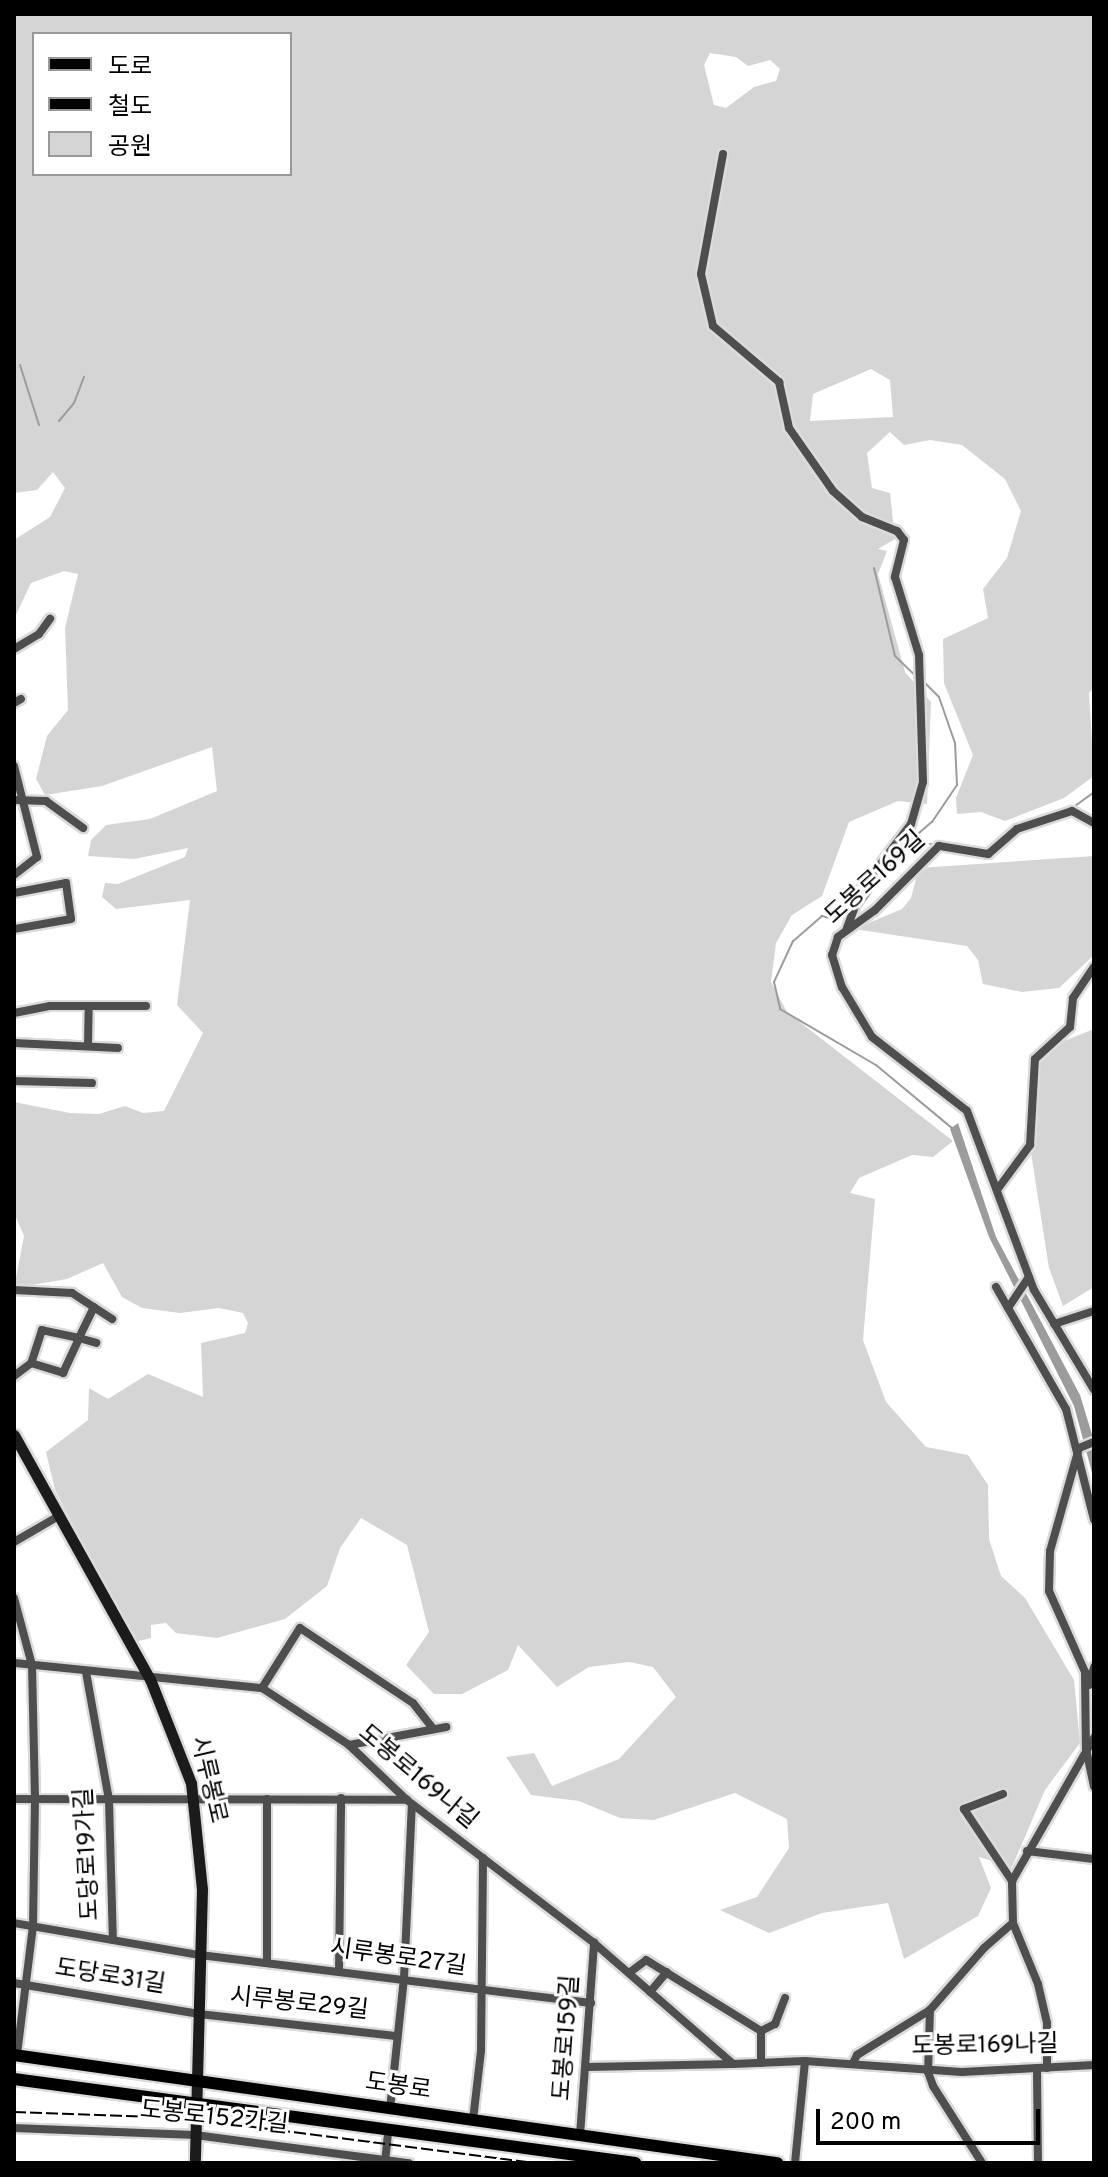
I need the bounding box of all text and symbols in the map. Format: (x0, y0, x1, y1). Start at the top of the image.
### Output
legend (32, 32, 292, 176)
text: 도로 (108, 53, 152, 83)
text: 철도 (108, 93, 152, 123)
text: 공원 (108, 133, 152, 163)
street label: 도봉로169길 (820, 826, 932, 932)
street label: 도봉로169나길 (351, 1720, 483, 1836)
street label: 시루봉로 (183, 1734, 231, 1826)
street label: 도당로19가길 (71, 1786, 107, 1922)
street label: 시루봉로27길 (328, 1935, 468, 1983)
street label: 도당로31길 (53, 1955, 167, 2001)
street label: 도봉로159길 (549, 1974, 587, 2102)
street label: 시루봉로29길 (228, 1983, 370, 2027)
street label: 도봉로169나길 (911, 2031, 1059, 2063)
street label: 도봉로 (363, 2069, 433, 2107)
scale bar (820, 2093, 1044, 2143)
street label: 도봉로152가길 (138, 2097, 290, 2141)
text: 200 m (830, 2108, 901, 2138)

